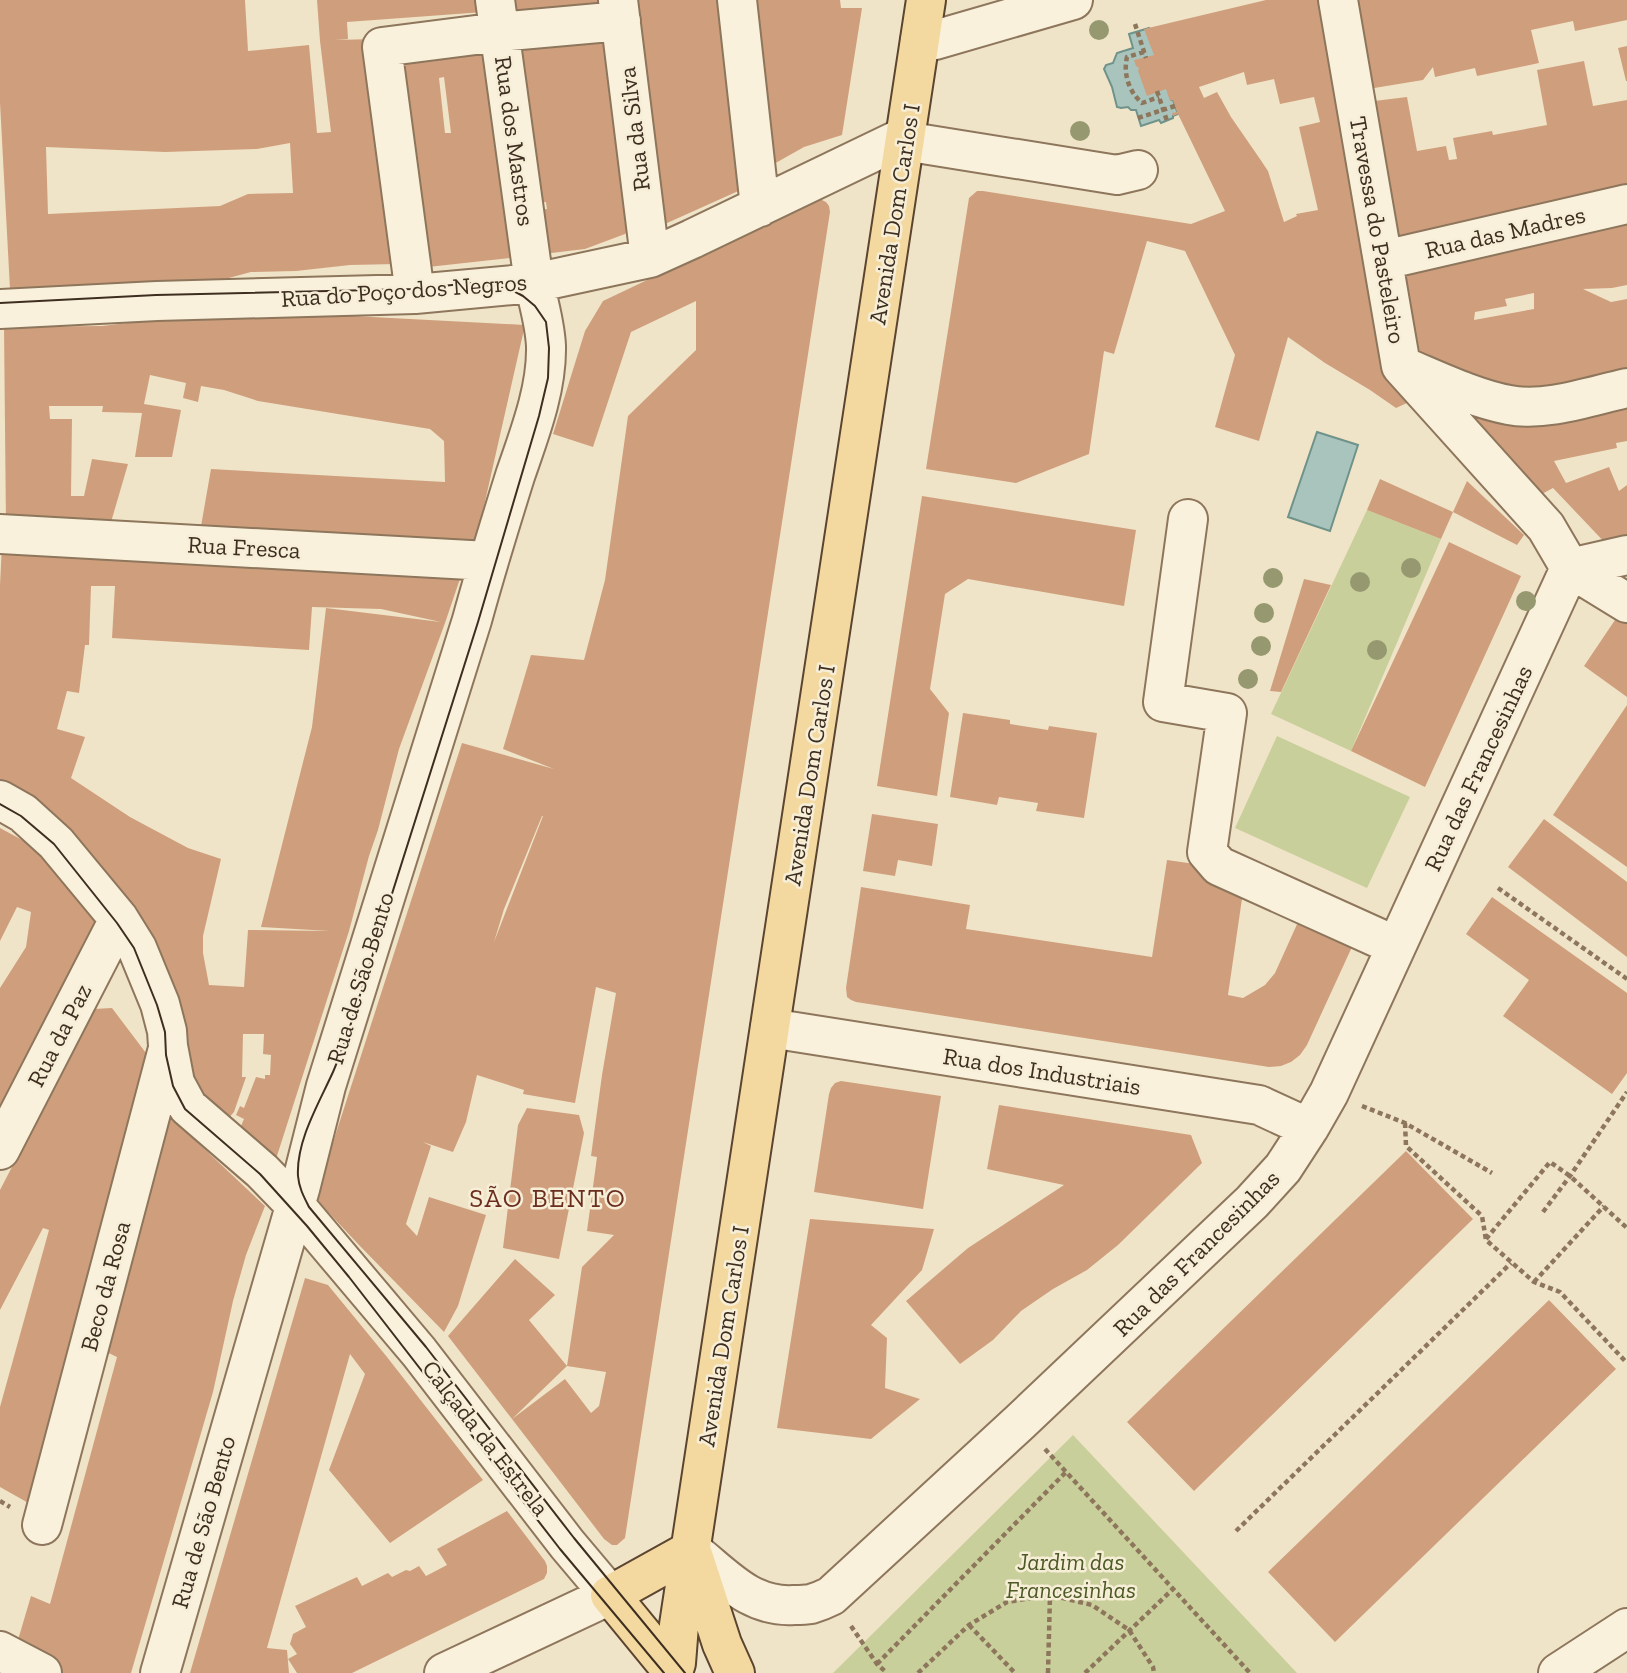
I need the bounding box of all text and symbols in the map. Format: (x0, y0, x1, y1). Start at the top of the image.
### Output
street label: Rua dos Mastros (489, 54, 541, 228)
street label: Rua da Silva (612, 65, 656, 193)
street label: Avenida Dom Carlos I (862, 102, 926, 326)
street label: Travessa do Pasteleiro (1344, 114, 1412, 346)
street label: Rua das Madres (1422, 199, 1588, 265)
street label: Rua do Poço dos Negros (280, 267, 528, 313)
street label: Rua Fresca (187, 530, 302, 564)
street label: Rua das Francesinhas (1418, 660, 1538, 876)
street label: Avenida Dom Carlos I (777, 663, 841, 887)
street label: Rua de São Bento (320, 889, 400, 1067)
street label: Rua da Paz (21, 979, 97, 1091)
street label: Rua dos Industriais (941, 1041, 1143, 1101)
street label: Rua das Francesinhas (1107, 1164, 1285, 1342)
district label: SÃO BENTO (469, 1182, 627, 1214)
street label: Beco da Rosa (74, 1217, 136, 1354)
street label: Avenida Dom Carlos I (691, 1224, 755, 1448)
street label: Calçada da Estrela (416, 1354, 556, 1522)
street label: Rua de São Bento (165, 1432, 241, 1612)
park label: Jardim das Francesinhas (1006, 1547, 1136, 1604)

